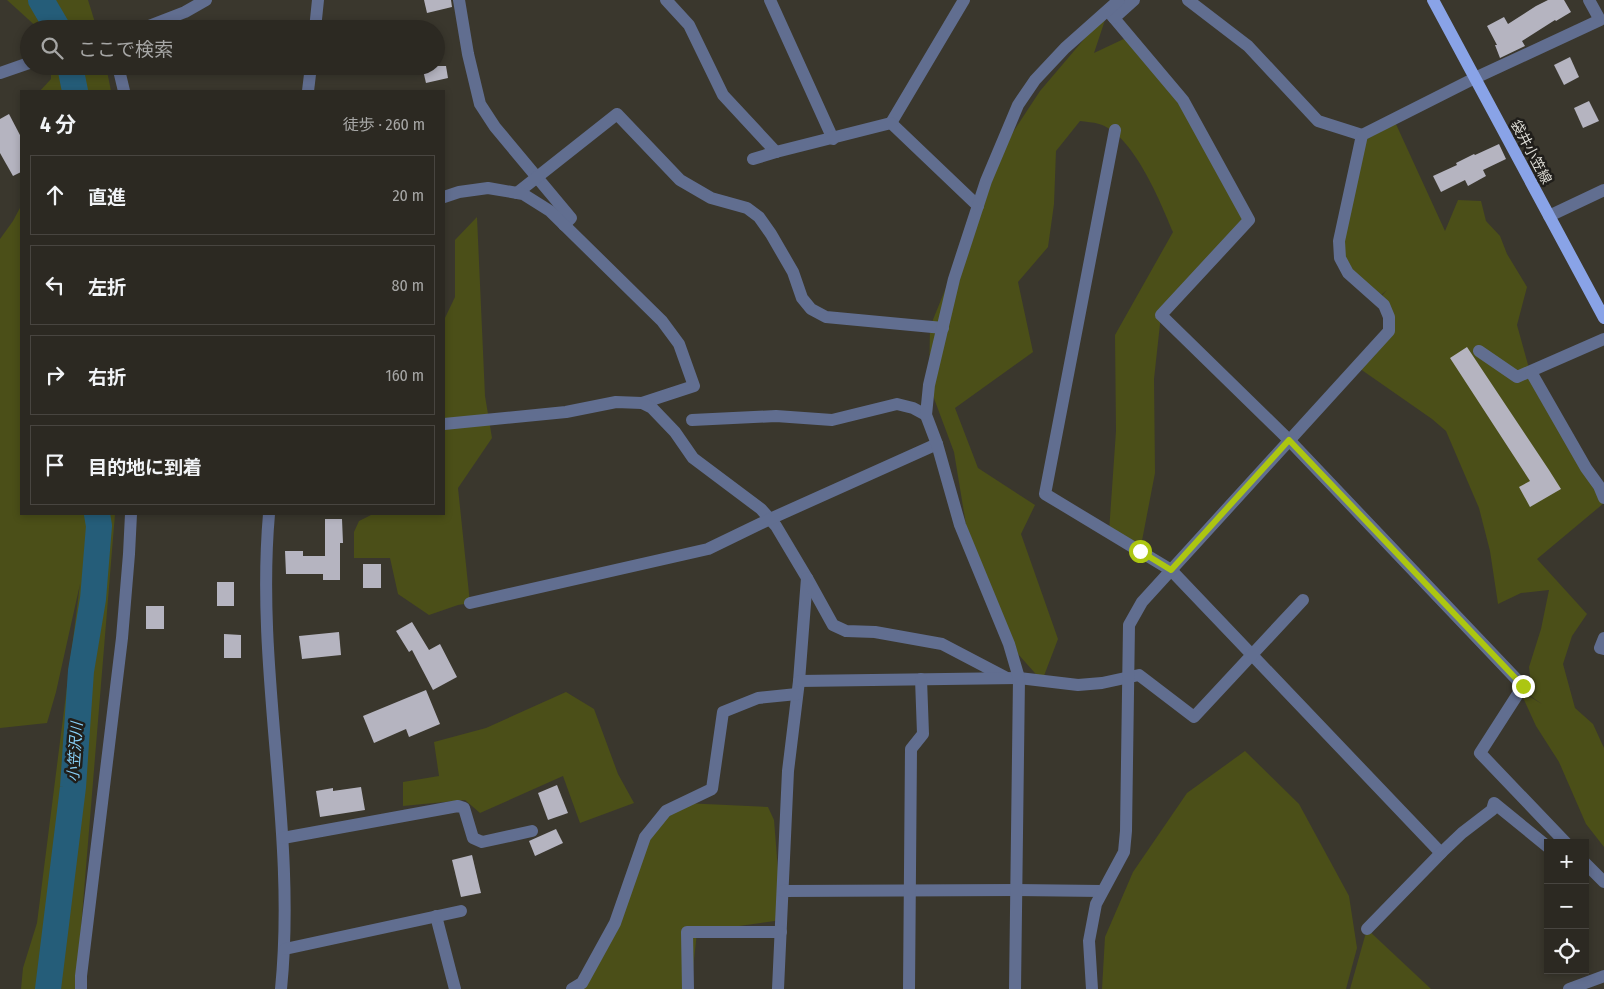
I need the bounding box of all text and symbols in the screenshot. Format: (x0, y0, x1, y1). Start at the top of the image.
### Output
search box (20, 20, 445, 75)
icon: search (38, 34, 66, 62)
text: ここで検索 (78, 38, 173, 61)
text: 4 分 (40, 112, 76, 138)
text: 徒歩 · 260 m (343, 115, 425, 134)
street label: 袋井小笠線 (1507, 117, 1555, 187)
icon: ahead (41, 181, 69, 209)
text: 直進 (88, 186, 126, 209)
text: 20 m (393, 186, 424, 205)
icon: left (41, 271, 69, 299)
text: 左折 (88, 276, 126, 299)
text: 80 m (392, 276, 424, 295)
icon: right (41, 361, 69, 389)
text: 右折 (88, 366, 126, 389)
text: 160 m (385, 366, 424, 385)
icon: arrive (41, 451, 69, 479)
text: 目的地に到着 (88, 456, 202, 479)
route start (1129, 540, 1152, 563)
route end (1512, 675, 1535, 698)
water label: 小笠沢川 (64, 719, 86, 783)
map controls (1544, 839, 1589, 974)
button: + (1544, 839, 1589, 884)
button: − (1544, 884, 1589, 929)
button: locate (1544, 929, 1589, 974)

